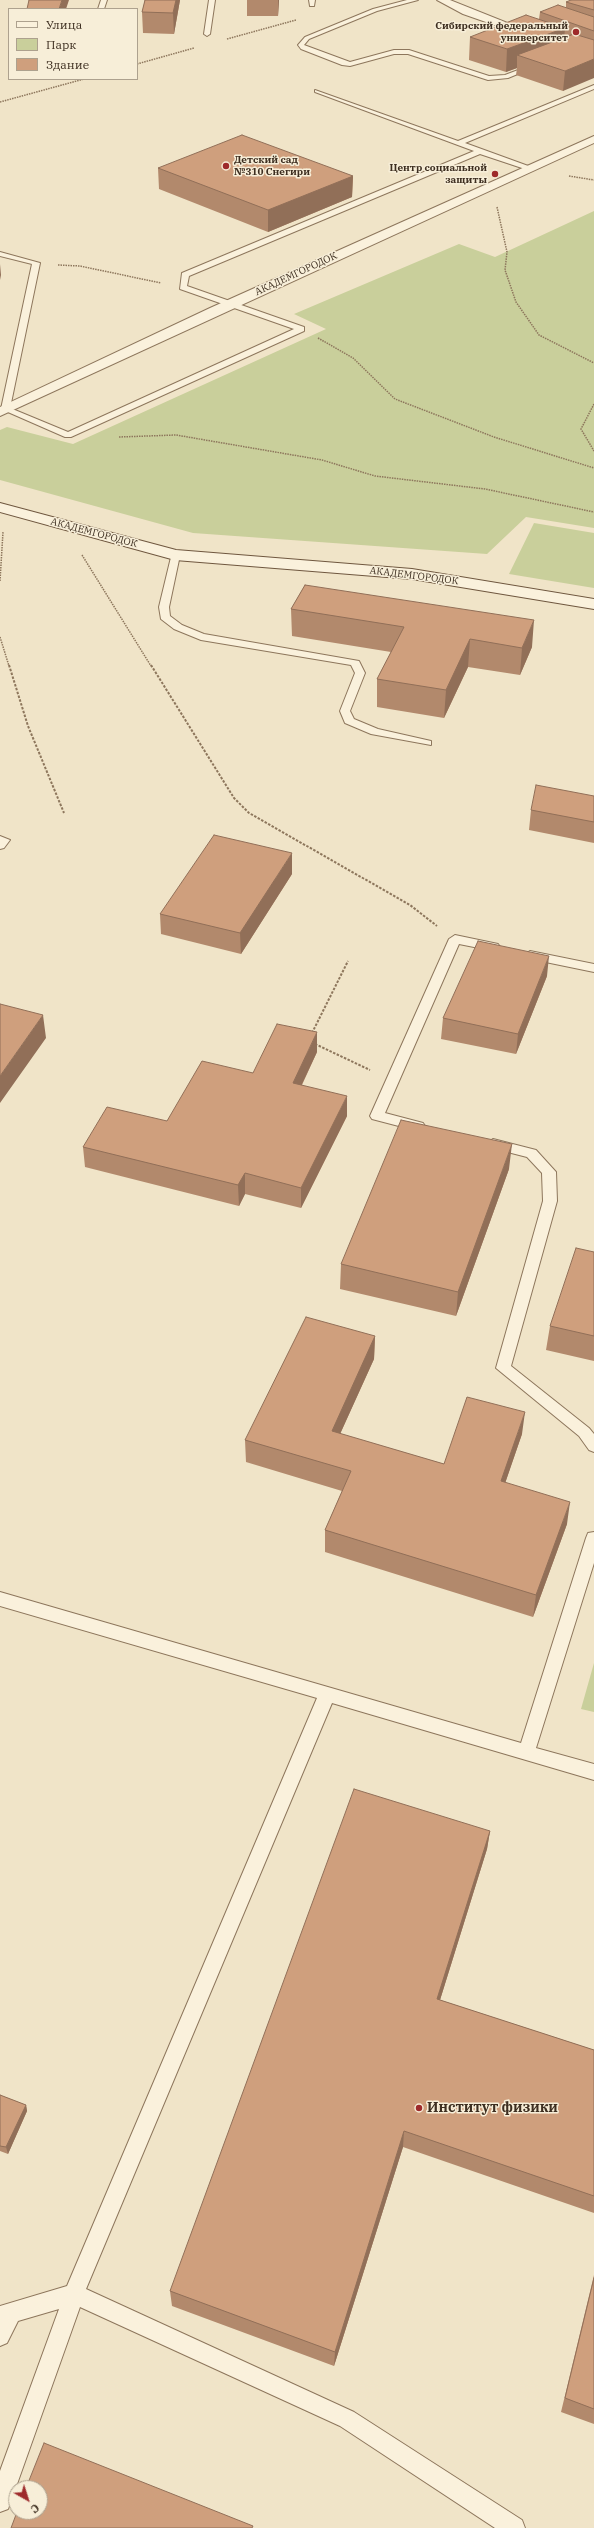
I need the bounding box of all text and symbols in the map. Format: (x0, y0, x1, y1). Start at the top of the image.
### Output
legend (8, 8, 138, 80)
text: Улица (46, 17, 82, 32)
place label: Сибирский федеральный университет (435, 20, 568, 44)
marker: Сибирский федеральный университет (571, 27, 581, 37)
text: Парк (46, 37, 76, 52)
text: Здание (46, 57, 89, 72)
place label: Детский сад №310 Снегири (234, 154, 310, 178)
marker: Детский сад №310 Снегири (221, 161, 231, 171)
place label: Центр социальной защиты (390, 162, 487, 186)
marker: Центр социальной защиты (490, 169, 500, 179)
street label: АКАДЕМГОРОДОК (253, 250, 339, 298)
street label: АКАДЕМГОРОДОК (49, 516, 139, 550)
street label: АКАДЕМГОРОДОК (369, 565, 459, 587)
place label: Институт физики (427, 2100, 558, 2116)
marker: Институт физики (414, 2103, 424, 2113)
north arrow (8, 2480, 48, 2520)
text: С (28, 2501, 42, 2516)

